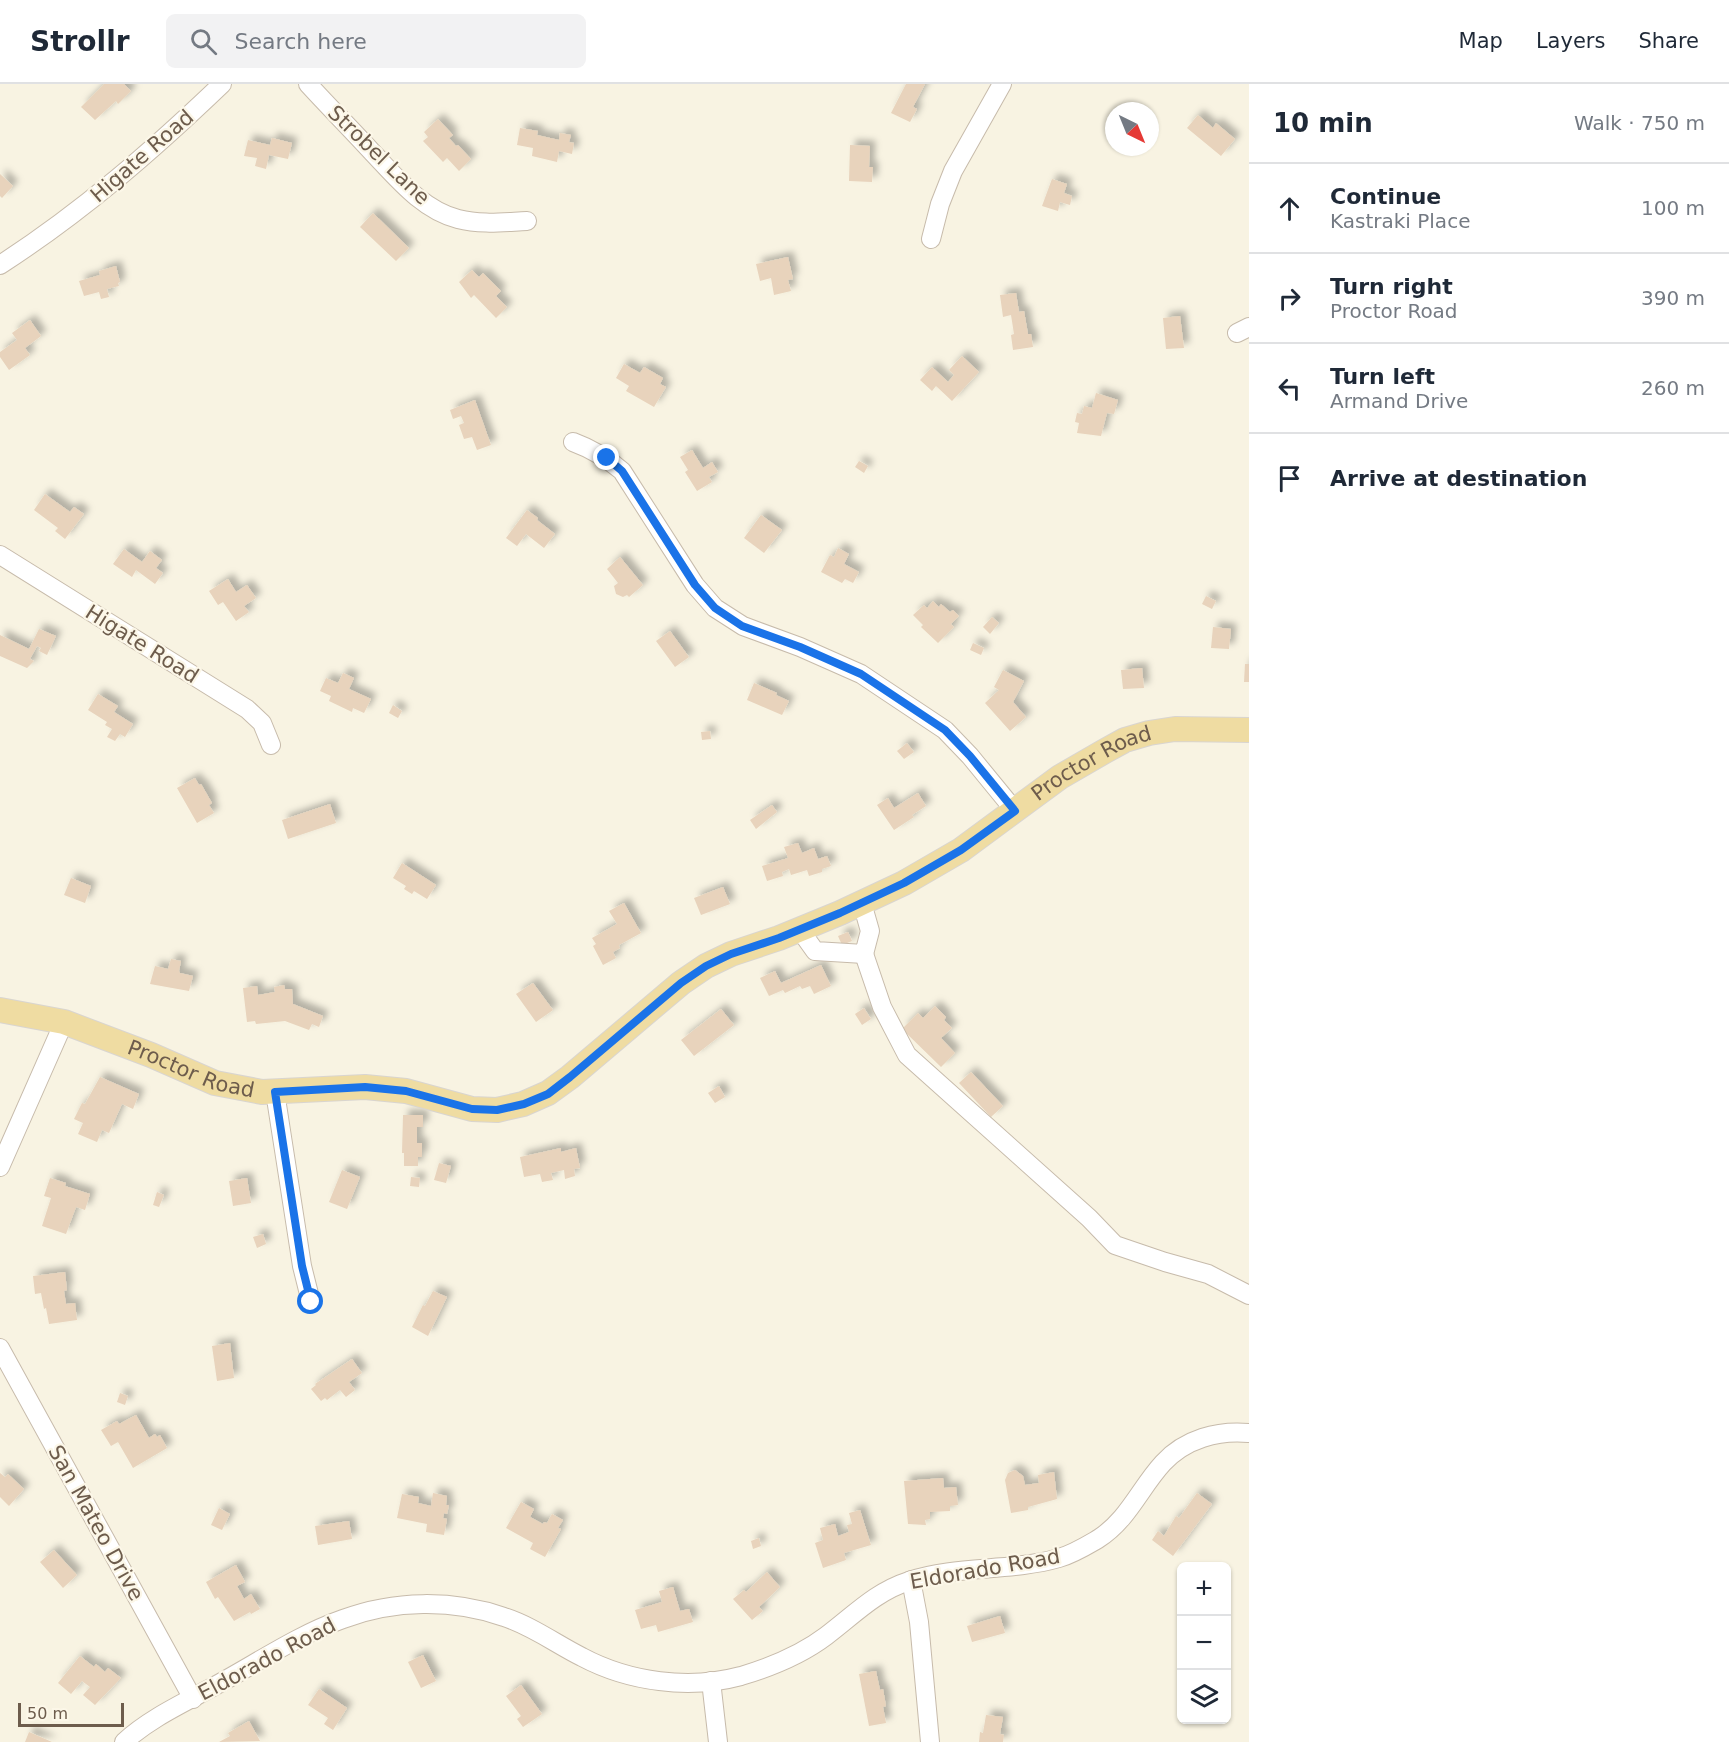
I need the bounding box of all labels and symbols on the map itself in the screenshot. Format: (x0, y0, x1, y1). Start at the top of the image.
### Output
street label: Strobel Lane (323, 100, 435, 210)
north arrow (1105, 102, 1159, 156)
street label: Higate Road (86, 105, 198, 207)
route end (593, 444, 619, 470)
street label: Higate Road (81, 600, 203, 688)
street label: Proctor Road (1027, 721, 1154, 806)
street label: Proctor Road (124, 1035, 257, 1102)
route start (297, 1288, 323, 1314)
street label: San Mateo Drive (43, 1441, 149, 1605)
street label: Eldorado Road (908, 1544, 1062, 1594)
street label: Eldorado Road (194, 1613, 340, 1705)
scale bar (18, 1700, 124, 1728)

